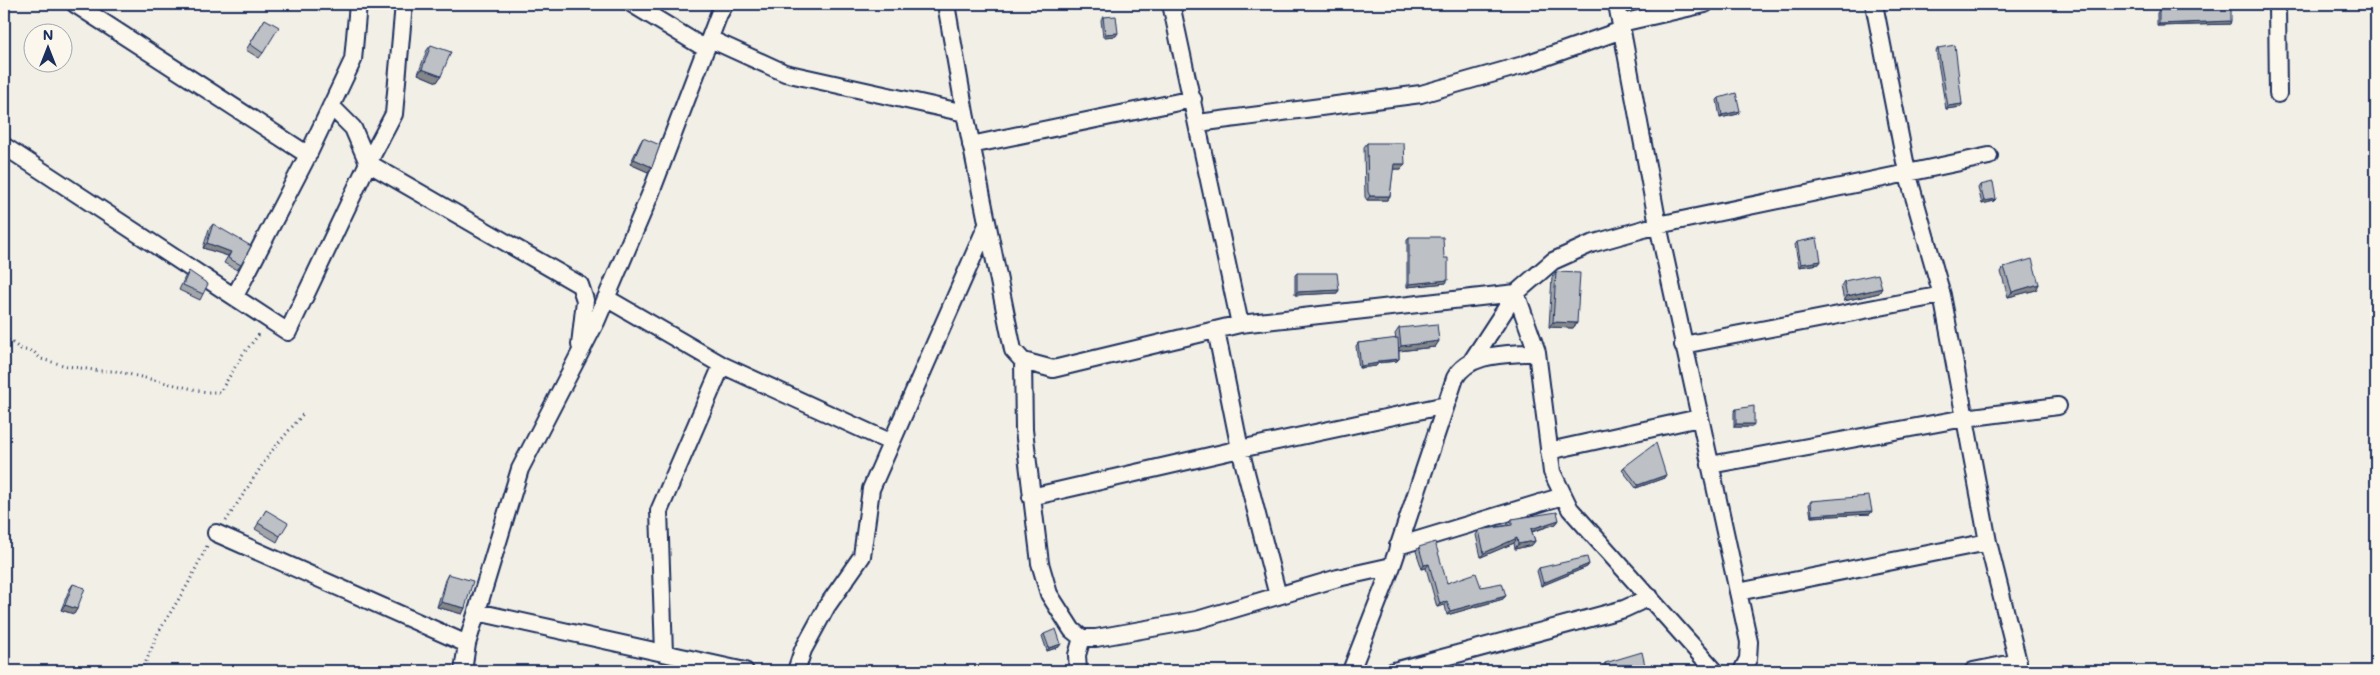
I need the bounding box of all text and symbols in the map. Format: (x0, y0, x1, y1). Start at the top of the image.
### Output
north arrow (22, 22, 72, 72)
text: N (43, 25, 53, 44)

